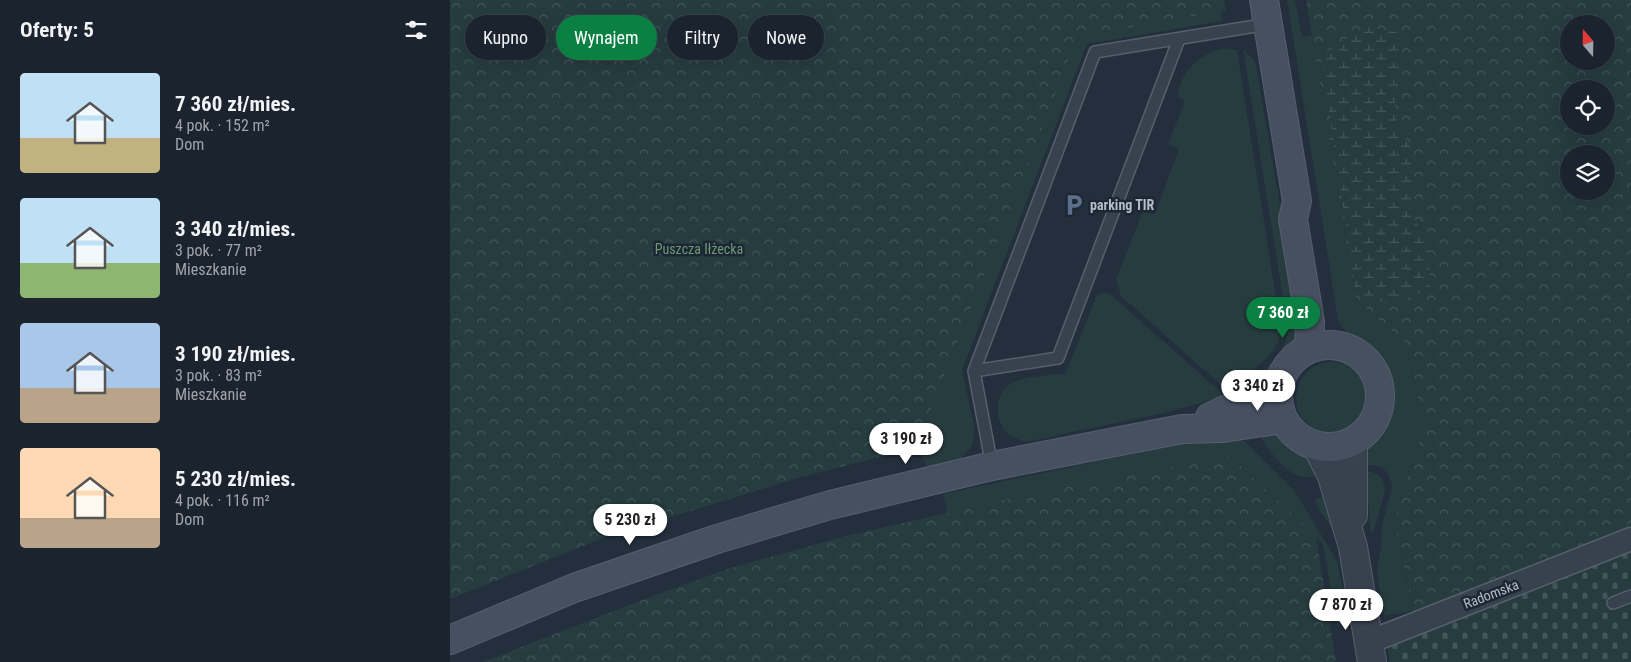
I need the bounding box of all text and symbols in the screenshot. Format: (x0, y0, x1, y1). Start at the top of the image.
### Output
chip: Kupno (465, 15, 546, 60)
chip: Wynajem (556, 15, 657, 60)
chip: Filtry (667, 15, 738, 60)
chip: Nowe (748, 15, 824, 60)
north arrow (1560, 15, 1615, 70)
map controls (1560, 15, 1615, 200)
icon: filters (402, 16, 430, 44)
text: Oferty: 5 (20, 18, 94, 42)
button: locate (1560, 80, 1615, 135)
text: 7 360 zł/mies. (175, 92, 296, 116)
icon: home (60, 93, 120, 153)
text: 4 pok. · 152 m² (175, 116, 270, 135)
text: Dom (175, 135, 204, 154)
button: layers (1560, 145, 1615, 200)
parking icon: parking TIR (1061, 192, 1087, 218)
place label: parking TIR (1090, 197, 1155, 213)
text: 3 340 zł/mies. (175, 217, 296, 241)
icon: home (60, 218, 120, 278)
text: 3 pok. · 77 m² (175, 241, 262, 260)
park label: Puszcza Iłżecka (655, 241, 743, 257)
text: Mieszkanie (175, 260, 246, 279)
pin: 7 360 zł (1231, 296, 1335, 339)
text: 7 360 zł (1257, 303, 1309, 322)
text: 3 190 zł/mies. (175, 342, 296, 366)
icon: home (60, 343, 120, 403)
text: 3 pok. · 83 m² (175, 366, 262, 385)
pin: 3 340 zł (1206, 370, 1310, 412)
text: 3 340 zł (1232, 376, 1284, 395)
text: Mieszkanie (175, 385, 246, 404)
pin: 3 190 zł (854, 422, 958, 465)
text: 3 190 zł (880, 429, 932, 448)
text: 5 230 zł/mies. (175, 467, 296, 491)
icon: home (60, 468, 120, 528)
text: 4 pok. · 116 m² (175, 491, 270, 510)
pin: 5 230 zł (578, 504, 682, 546)
text: Dom (175, 510, 204, 529)
text: 5 230 zł (604, 510, 656, 529)
street label: Radomska (1461, 576, 1521, 612)
pin: 7 870 zł (1294, 588, 1398, 631)
text: 7 870 zł (1320, 595, 1372, 614)

